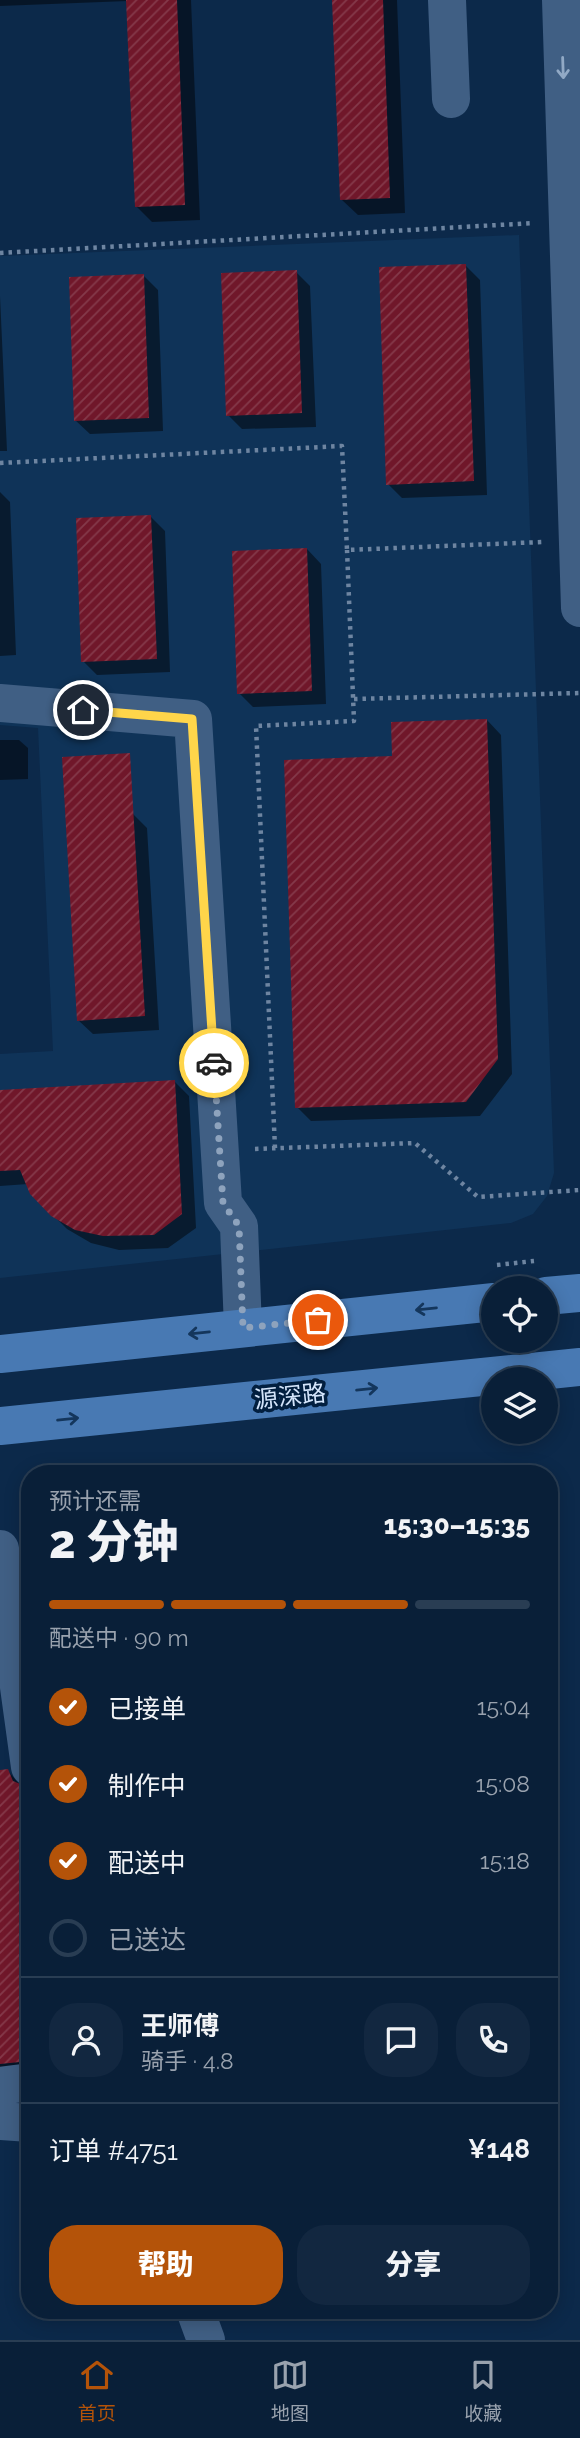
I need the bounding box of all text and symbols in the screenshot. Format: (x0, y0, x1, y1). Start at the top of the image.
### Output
one-way arrow (556, 56, 570, 79)
pin (53, 680, 113, 740)
icon: home (64, 691, 102, 729)
courier (179, 1028, 249, 1098)
icon: car (195, 1044, 233, 1082)
map controls (481, 1276, 558, 1444)
button: locate (481, 1276, 558, 1353)
pin (288, 1290, 348, 1350)
icon: bag (299, 1301, 337, 1339)
one-way arrow (415, 1303, 437, 1316)
one-way arrow (189, 1326, 211, 1339)
button: layers (481, 1367, 558, 1444)
street label: 源深路 (253, 1378, 327, 1414)
one-way arrow (356, 1382, 378, 1395)
one-way arrow (56, 1412, 79, 1425)
text: 预计还需 (49, 1487, 141, 1514)
text: 15:30–15:35 (384, 1510, 530, 1540)
text: 2 分钟 (49, 1515, 178, 1569)
text: 配送中 · 90 m (49, 1624, 189, 1651)
icon: check (49, 1688, 87, 1726)
text: 15:04 (477, 1693, 530, 1720)
text: 已接单 (108, 1694, 186, 1724)
icon: check (49, 1765, 87, 1803)
text: 15:08 (476, 1770, 530, 1797)
text: 制作中 (108, 1771, 186, 1801)
icon: check (49, 1842, 87, 1880)
text: 15:18 (480, 1847, 530, 1874)
text: 配送中 (108, 1848, 186, 1878)
text: 已送达 (108, 1925, 186, 1955)
button: person (49, 2003, 123, 2077)
button: chat (364, 2003, 438, 2077)
button: phone (456, 2003, 530, 2077)
text: 王师傅 (141, 2011, 219, 2041)
text: 骑手 · 4.8 (141, 2047, 234, 2074)
text: ¥148 (468, 2134, 530, 2164)
text: 订单 #4751 (49, 2136, 178, 2166)
button: 帮助 (49, 2225, 283, 2305)
button: 分享 (297, 2225, 530, 2305)
tab: 首页 (78, 2356, 116, 2425)
tab: 地图 (271, 2356, 309, 2425)
tab: 收藏 (464, 2356, 502, 2425)

